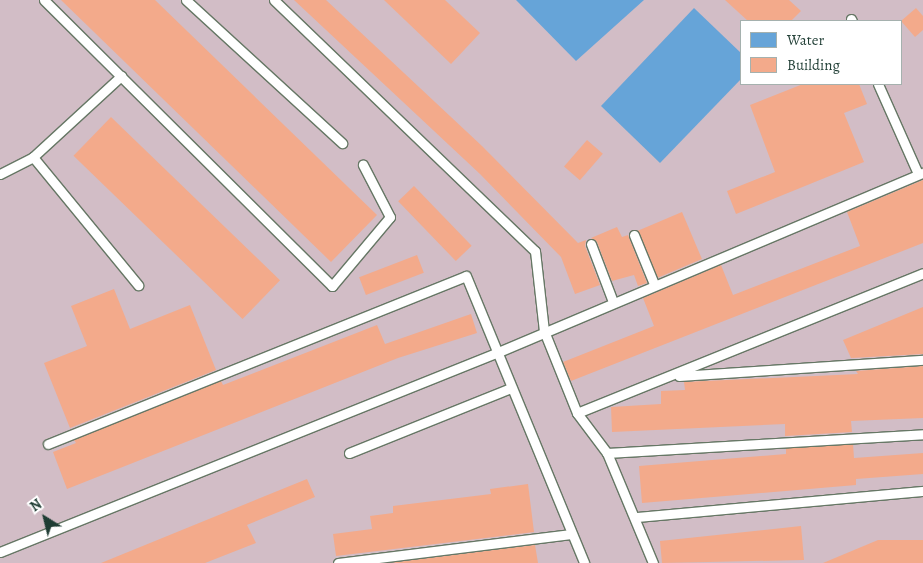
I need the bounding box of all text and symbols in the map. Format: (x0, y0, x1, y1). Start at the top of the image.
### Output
legend (740, 20, 903, 85)
text: Water (787, 30, 824, 50)
text: Building (787, 55, 840, 75)
north arrow (20, 493, 70, 543)
text: N (26, 495, 46, 516)

